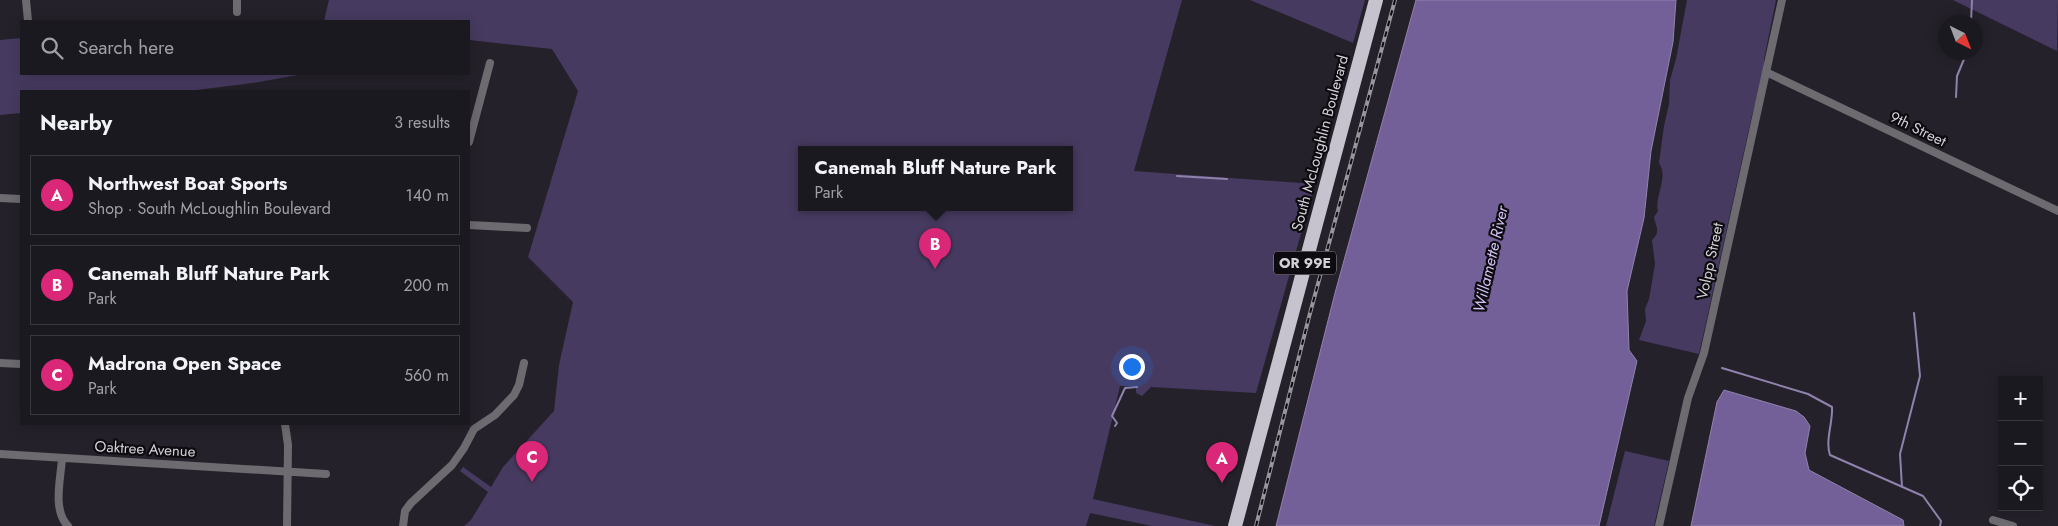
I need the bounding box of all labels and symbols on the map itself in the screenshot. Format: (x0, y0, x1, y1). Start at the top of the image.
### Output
north arrow (1938, 15, 1983, 60)
street label: South McLoughlin Boulevard (1286, 53, 1354, 233)
street label: 9th Street (1886, 106, 1950, 152)
water label: Willamette River (1467, 202, 1514, 315)
street label: Volpp Street (1691, 220, 1729, 301)
pin: B (919, 228, 951, 269)
road number: OR 99E (1274, 252, 1336, 274)
your location (1119, 354, 1145, 380)
street label: Oaktree Avenue (94, 435, 196, 463)
pin: C (516, 441, 548, 482)
pin: A (1206, 442, 1238, 483)

